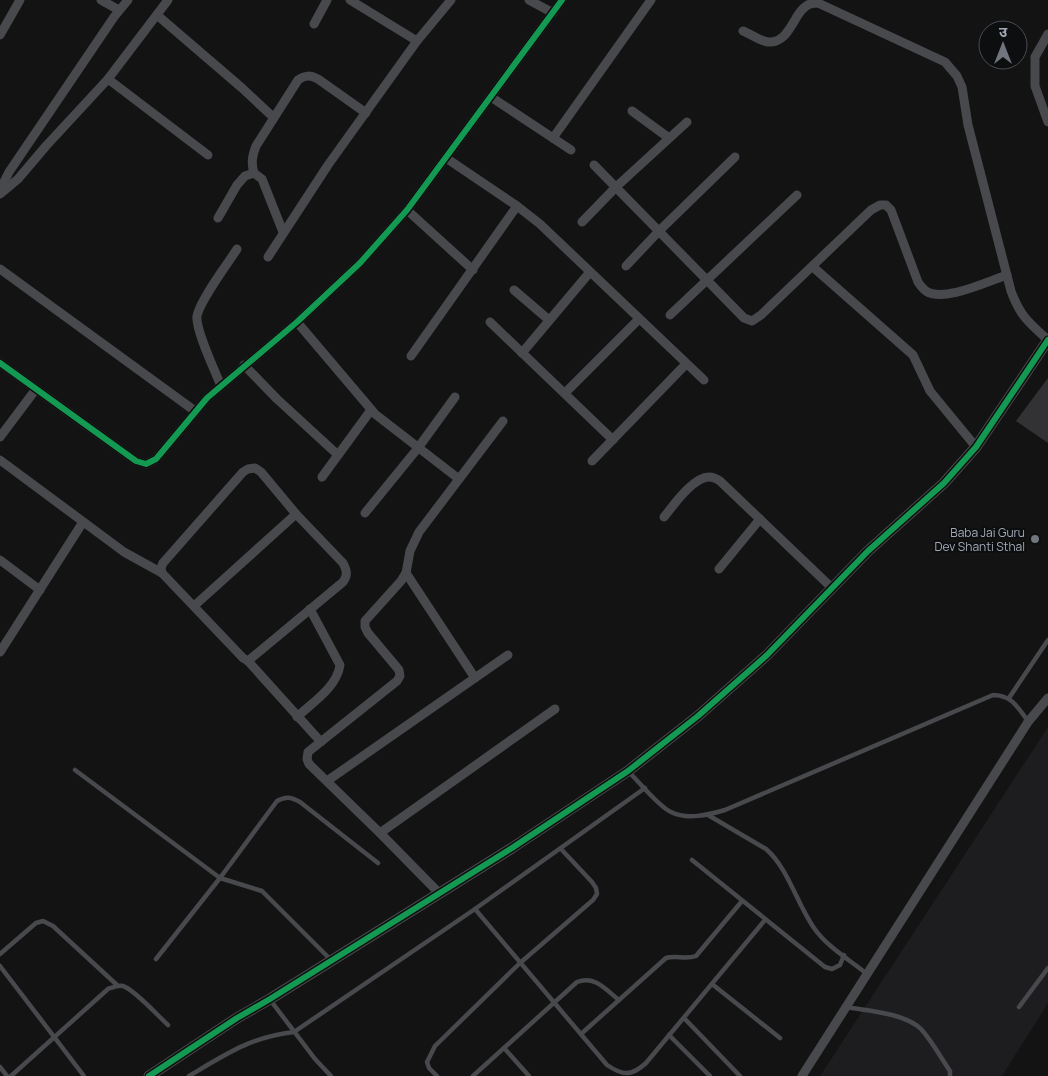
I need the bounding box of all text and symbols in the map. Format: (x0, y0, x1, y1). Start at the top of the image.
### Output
north arrow (978, 20, 1028, 70)
text: उ (999, 22, 1008, 41)
place label: Baba Jai Guru Dev Shanti Sthal (935, 524, 1025, 555)
marker: Baba Jai Guru Dev Shanti Sthal (1029, 533, 1041, 545)

